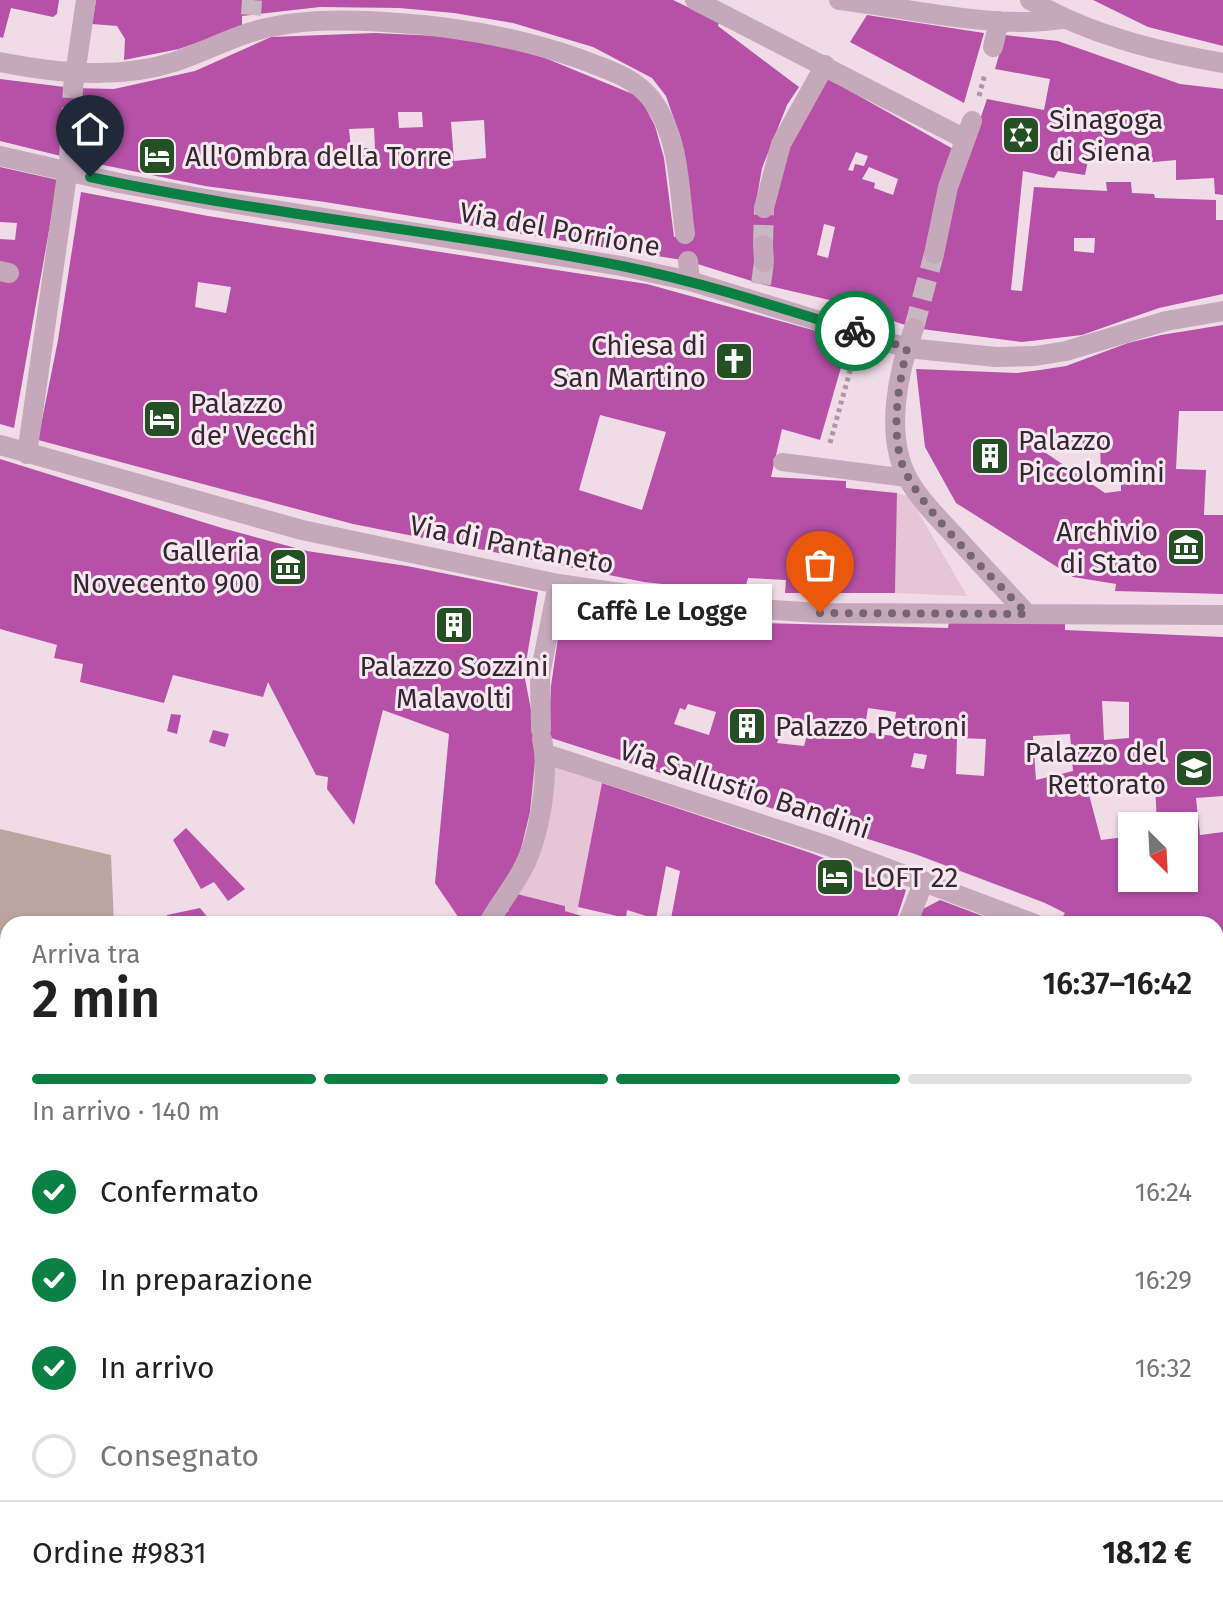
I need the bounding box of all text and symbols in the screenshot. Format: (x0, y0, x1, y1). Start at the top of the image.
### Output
pin (56, 95, 124, 177)
place label: Sinagoga di Siena (1049, 103, 1163, 168)
icon: home (68, 107, 112, 151)
synagogue icon: Sinagoga di Siena (1000, 114, 1042, 156)
hotel icon: All'Ombra della Torre (136, 135, 178, 177)
place label: All'Ombra della Torre (185, 140, 452, 173)
street label: Via del Porrione (457, 196, 663, 263)
courier (815, 291, 895, 371)
icon: bike (833, 309, 877, 353)
place label: Chiesa di San Martino (553, 329, 706, 394)
church icon: Chiesa di San Martino (713, 340, 755, 382)
place label: Palazzo de' Vecchi (190, 387, 316, 452)
hotel icon: Palazzo de' Vecchi (141, 398, 183, 440)
place label: Palazzo Piccolomini (1018, 424, 1165, 489)
building icon: Palazzo Piccolomini (969, 435, 1011, 477)
street label: Via di Pantaneto (407, 509, 617, 580)
place label: Archivio di Stato (1056, 515, 1158, 580)
museum icon: Archivio di Stato (1165, 526, 1207, 568)
pin (786, 531, 854, 613)
place label: Galleria Novecento 900 (72, 535, 260, 600)
icon: bag (798, 543, 842, 587)
museum icon: Galleria Novecento 900 (267, 546, 309, 588)
callout: Caffè Le Logge (552, 585, 772, 641)
text: Caffè Le Logge (577, 596, 747, 627)
building icon: Palazzo Sozzini Malavolti (433, 604, 475, 646)
place label: Palazzo Sozzini Malavolti (359, 650, 549, 715)
building icon: Palazzo Petroni (726, 705, 768, 747)
place label: Palazzo Petroni (775, 710, 967, 743)
street label: Via Sallustio Bandini (615, 733, 874, 846)
place label: Palazzo del Rettorato (1025, 736, 1166, 801)
school or university icon: Palazzo del Rettorato (1173, 747, 1215, 789)
north arrow (1118, 812, 1198, 892)
map controls (1118, 812, 1198, 892)
hotel icon: LOFT 22 (814, 856, 856, 898)
place label: LOFT 22 (863, 861, 958, 894)
text: Arriva tra (32, 939, 140, 970)
text: 16:37–16:42 (1042, 966, 1192, 1002)
text: 2 min (32, 968, 160, 1031)
text: In arrivo · 140 m (32, 1096, 220, 1127)
icon: check (32, 1170, 76, 1214)
text: Confermato (100, 1174, 259, 1210)
text: 16:24 (1135, 1177, 1192, 1208)
icon: check (32, 1258, 76, 1302)
text: In preparazione (100, 1262, 313, 1298)
text: 16:29 (1134, 1265, 1192, 1296)
icon: check (32, 1346, 76, 1390)
text: In arrivo (100, 1350, 214, 1386)
text: 16:32 (1135, 1353, 1192, 1384)
text: Consegnato (100, 1438, 259, 1474)
text: Ordine #9831 (32, 1535, 207, 1571)
text: 18.12 € (1102, 1535, 1192, 1571)

